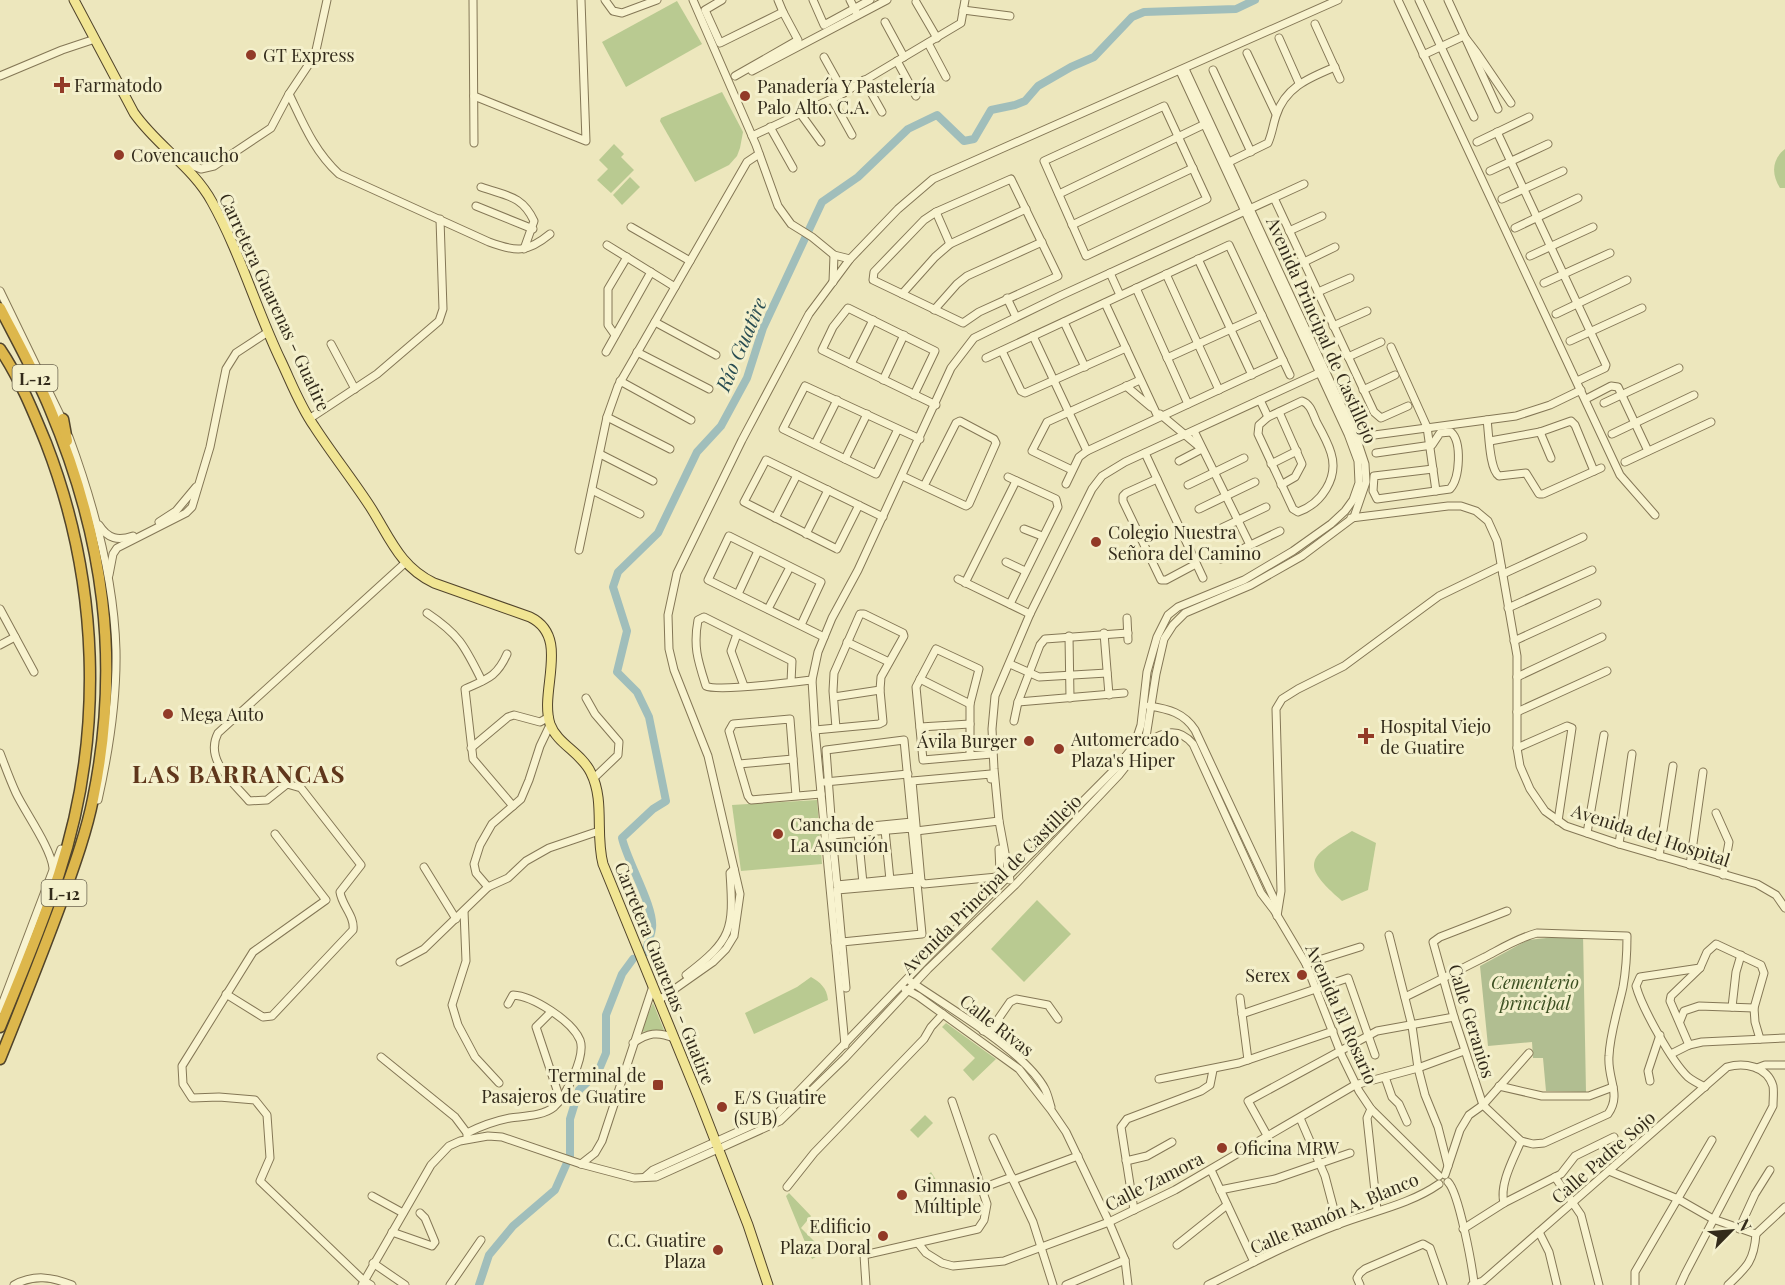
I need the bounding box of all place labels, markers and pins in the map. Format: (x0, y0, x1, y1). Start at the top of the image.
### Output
place label: GT Express (263, 43, 355, 67)
marker: GT Express (244, 48, 258, 62)
place label: Farmatodo (74, 73, 163, 97)
place label: Panadería Y Pastelería Palo Alto. C.A. (757, 74, 935, 119)
marker: Farmatodo (55, 78, 69, 92)
marker: Panadería Y Pastelería Palo Alto. C.A. (738, 89, 752, 103)
place label: Covencaucho (131, 143, 239, 167)
marker: Covencaucho (112, 148, 126, 162)
place label: Colegio Nuestra Señora del Camino (1108, 520, 1261, 565)
marker: Colegio Nuestra Señora del Camino (1089, 535, 1103, 549)
place label: Mega Auto (180, 702, 264, 726)
marker: Mega Auto (161, 707, 175, 721)
place label: Hospital Viejo de Guatire (1380, 714, 1491, 759)
place label: Automercado Plaza's Hiper (1070, 727, 1179, 772)
marker: Hospital Viejo de Guatire (1357, 727, 1375, 745)
place label: Ávila Burger (916, 729, 1017, 753)
marker: Ávila Burger (1022, 734, 1036, 748)
marker: Automercado Plaza's Hiper (1052, 742, 1066, 756)
place label: Cancha de La Asunción (790, 812, 889, 857)
marker: Cancha de La Asunción (771, 827, 785, 841)
place label: Serex (1245, 963, 1291, 987)
marker: Serex (1295, 968, 1309, 982)
place label: Terminal de Pasajeros de Guatire (481, 1063, 646, 1108)
marker: Terminal de Pasajeros de Guatire (651, 1078, 665, 1092)
place label: E/S Guatire (SUB) (734, 1085, 826, 1130)
marker: E/S Guatire (SUB) (715, 1100, 729, 1114)
place label: Oficina MRW (1234, 1136, 1340, 1160)
marker: Oficina MRW (1215, 1141, 1229, 1155)
place label: Gimnasio Múltiple (914, 1173, 991, 1218)
marker: Gimnasio Múltiple (895, 1188, 909, 1202)
place label: Edificio Plaza Doral (780, 1214, 871, 1259)
place label: C.C. Guatire Plaza (607, 1228, 706, 1273)
marker: Edificio Plaza Doral (876, 1229, 890, 1243)
marker: C.C. Guatire Plaza (711, 1243, 725, 1257)

